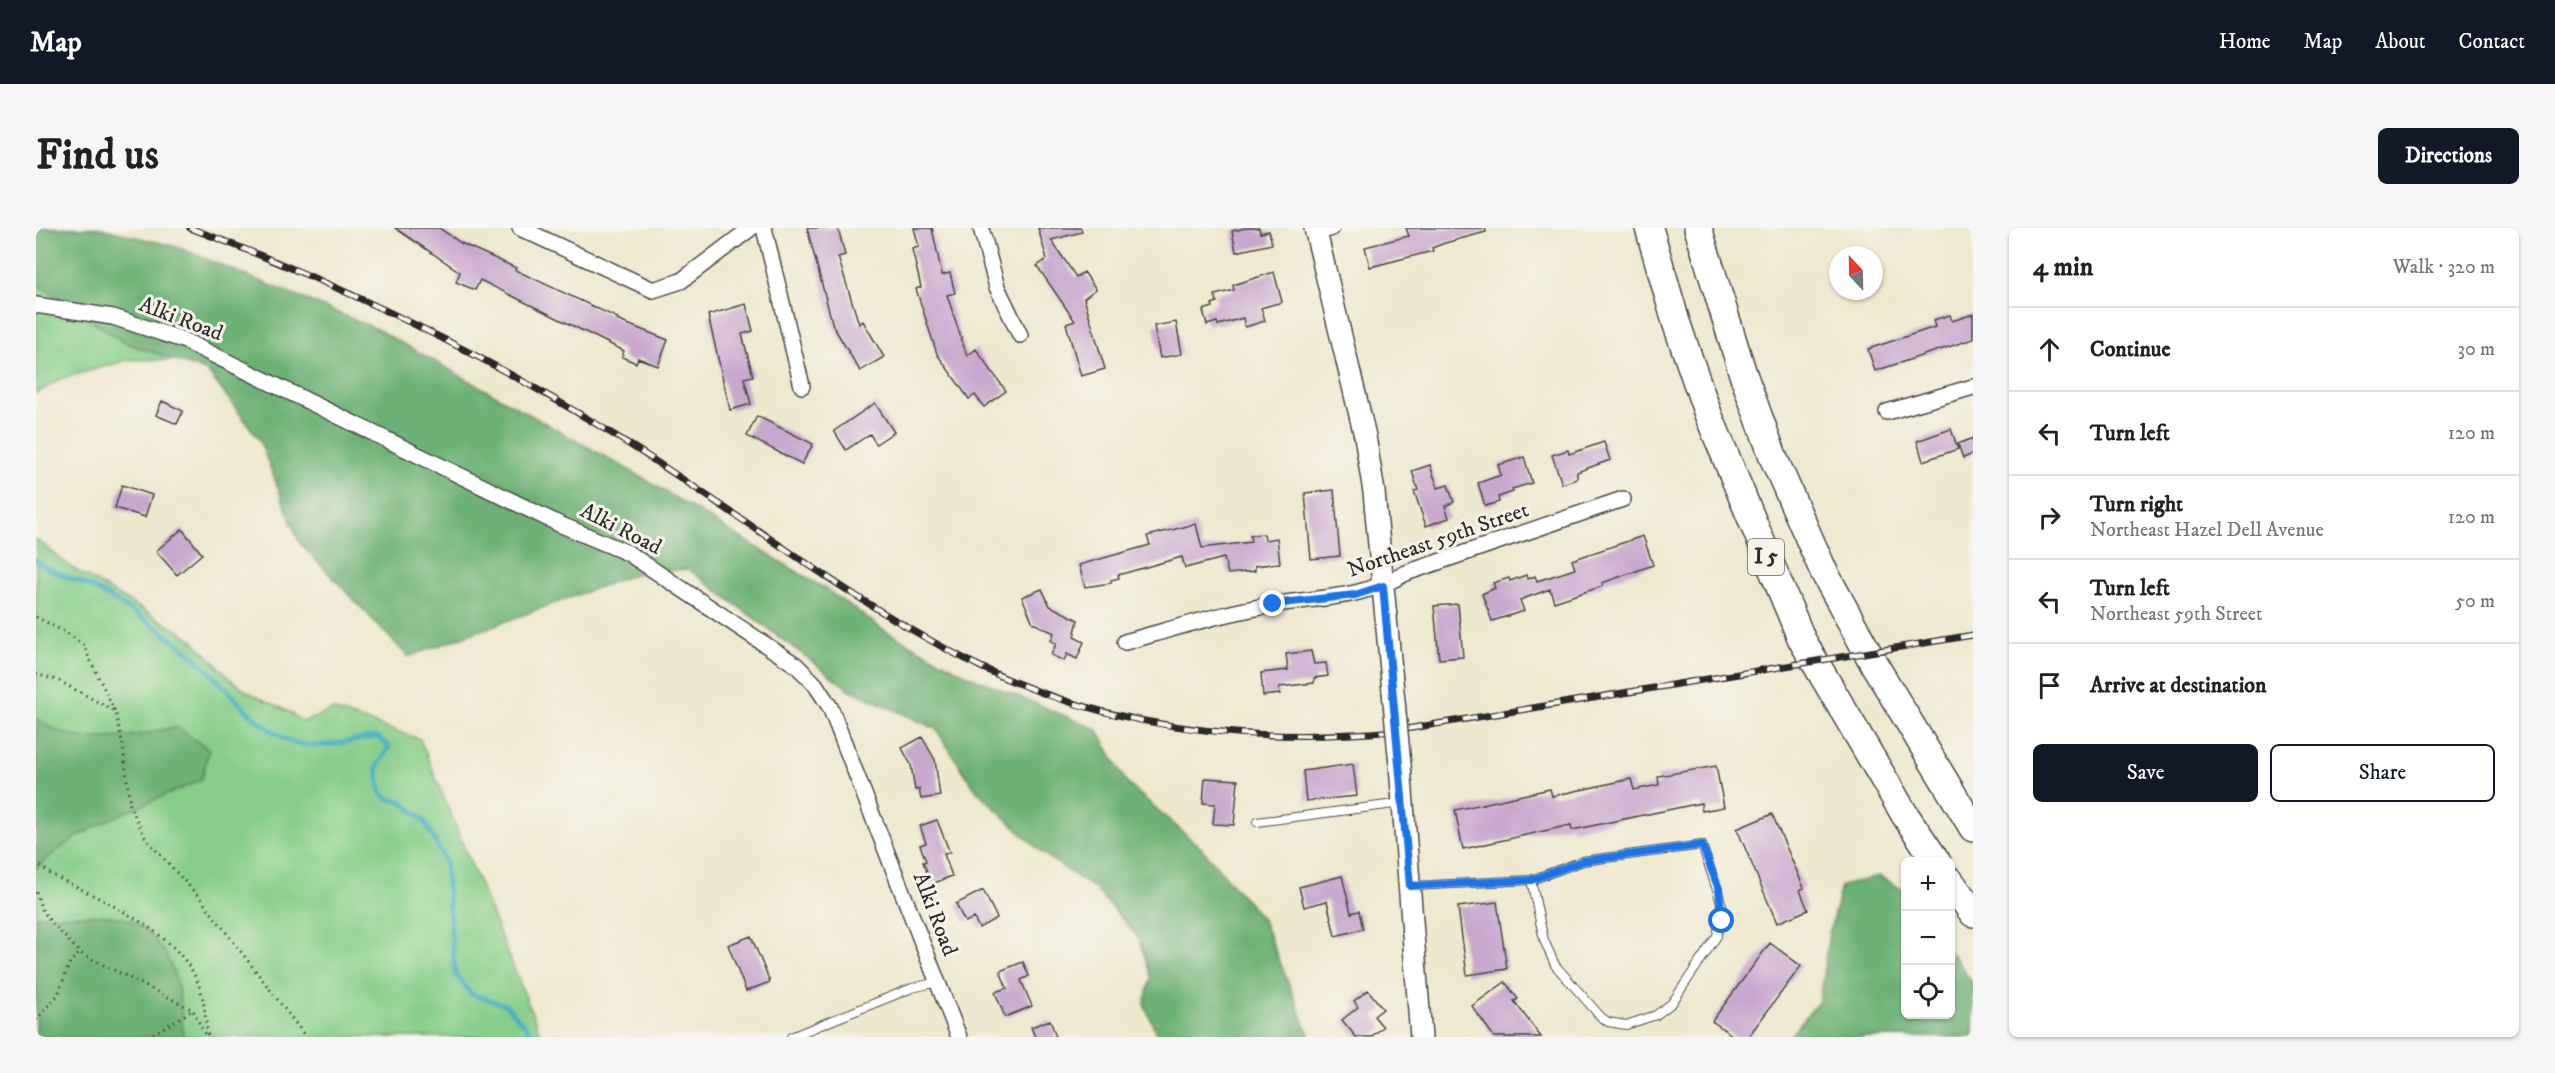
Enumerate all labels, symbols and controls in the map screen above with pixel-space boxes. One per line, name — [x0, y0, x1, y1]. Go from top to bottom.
text: Map — [30, 25, 82, 60]
text: Home — [2219, 29, 2271, 55]
text: Map — [2304, 29, 2342, 55]
text: About — [2375, 29, 2426, 55]
text: Contact — [2459, 29, 2525, 55]
button: Directions — [2378, 128, 2519, 184]
text: Find us — [36, 130, 159, 182]
north arrow — [1829, 246, 1883, 300]
text: 4 min — [2033, 251, 2093, 284]
text: Walk · 320 m — [2393, 255, 2495, 280]
street label: Alki Road — [135, 291, 227, 347]
icon: ahead — [2033, 333, 2066, 366]
text: Continue — [2090, 336, 2171, 363]
text: 30 m — [2457, 337, 2495, 362]
icon: left — [2033, 417, 2066, 450]
text: Turn left — [2090, 420, 2170, 447]
text: 120 m — [2448, 421, 2495, 446]
text: Turn right — [2090, 491, 2183, 518]
street label: Northeast 59th Street — [1344, 496, 1532, 584]
street label: Alki Road — [576, 497, 666, 561]
icon: right — [2033, 501, 2066, 534]
text: 120 m — [2448, 505, 2495, 530]
text: Northeast Hazel Dell Avenue — [2090, 518, 2324, 543]
road number: I 5 — [1748, 539, 1784, 575]
text: Turn left — [2090, 575, 2170, 602]
icon: left — [2033, 585, 2066, 618]
text: 50 m — [2455, 589, 2495, 614]
route end — [1259, 590, 1285, 616]
text: Northeast 59th Street — [2090, 602, 2263, 627]
icon: arrive — [2033, 669, 2066, 702]
text: Arrive at destination — [2090, 672, 2267, 699]
button: Save — [2033, 744, 2258, 802]
button: Share — [2270, 744, 2495, 802]
map controls — [1901, 857, 1955, 1019]
button: + — [1901, 857, 1955, 911]
street label: Alki Road — [907, 868, 963, 960]
route start — [1708, 907, 1734, 933]
button: − — [1901, 911, 1955, 965]
button: locate — [1901, 965, 1955, 1019]

